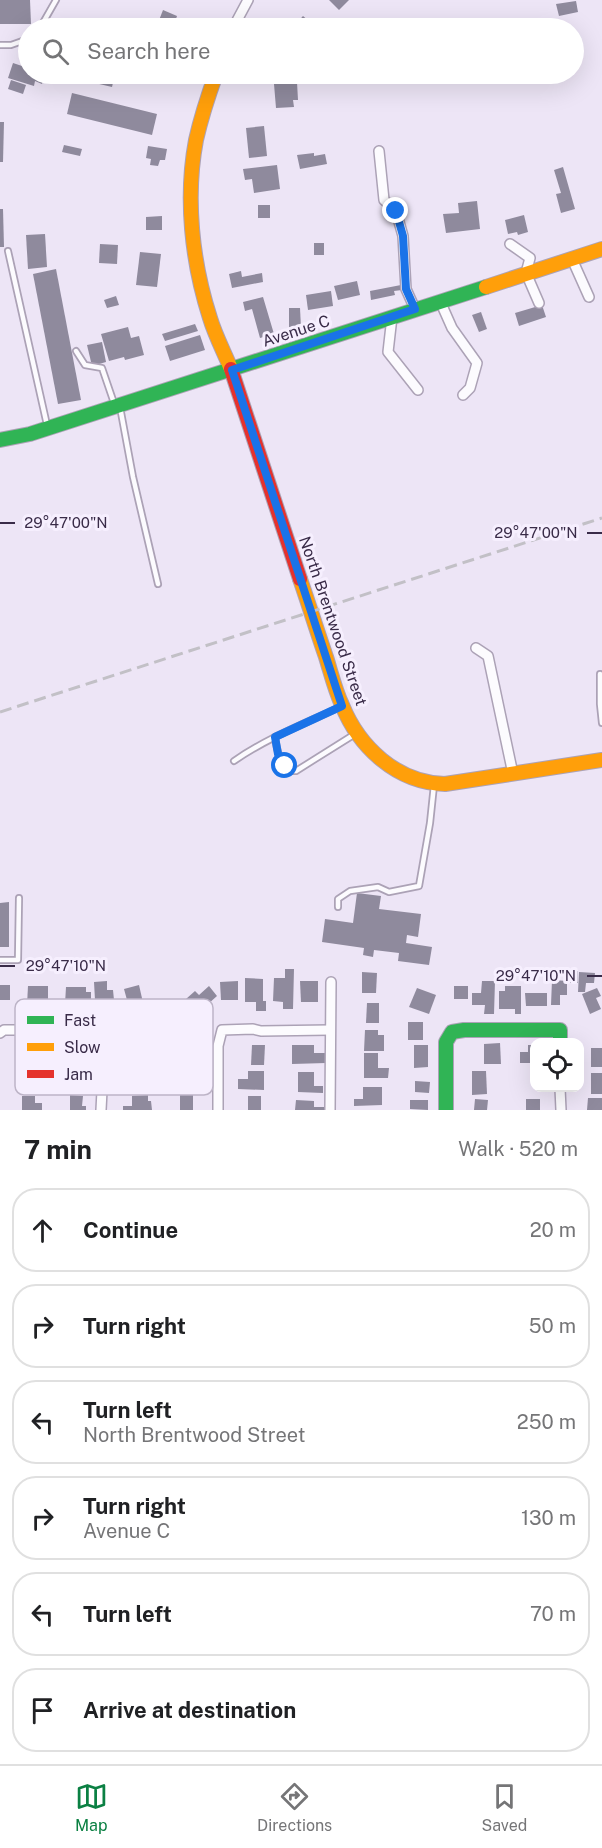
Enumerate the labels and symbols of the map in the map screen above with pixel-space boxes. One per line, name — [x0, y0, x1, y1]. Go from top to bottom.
route end — [382, 197, 408, 223]
street label: Avenue C — [260, 311, 332, 351]
text: 29°47'00"N — [24, 514, 108, 531]
text: 29°47'00"N — [494, 524, 578, 541]
street label: North Brentwood Street — [295, 534, 371, 708]
route start — [271, 752, 297, 778]
text: 29°47'10"N — [26, 957, 106, 974]
text: 29°47'10"N — [496, 967, 576, 984]
legend — [15, 999, 213, 1095]
text: Fast — [64, 1011, 96, 1030]
text: Slow — [64, 1038, 101, 1057]
text: Jam — [64, 1065, 93, 1084]

